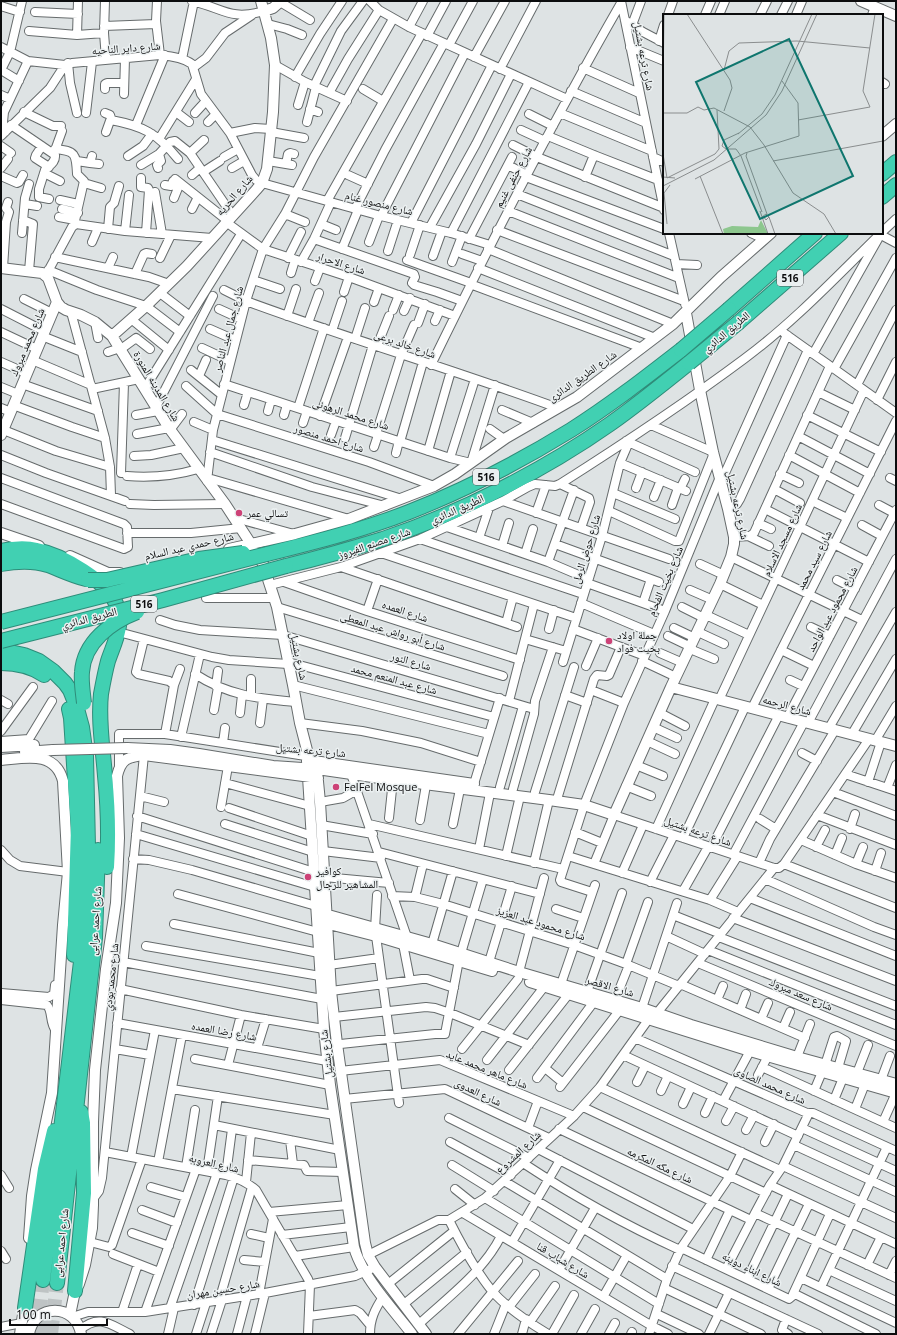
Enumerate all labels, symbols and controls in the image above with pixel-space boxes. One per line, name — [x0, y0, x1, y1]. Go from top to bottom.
inset map — [663, 14, 883, 234]
street label: شارع ترعه بشتيل — [630, 20, 659, 92]
street label: شارع داير الناحيه — [91, 38, 161, 57]
street label: شارع حنفى غنيم — [490, 144, 536, 210]
street label: شارع الحريه — [212, 171, 255, 218]
street label: شارع منصور غنام — [343, 187, 415, 218]
street label: شارع الاحرار — [314, 247, 367, 277]
road number: 516 — [777, 270, 803, 286]
street label: شارع جمال عبد الناصر — [209, 284, 246, 374]
street label: شارع محمد مبروك — [5, 305, 48, 378]
street label: الطريق الدائري — [699, 308, 754, 357]
street label: شارع خالد برعى — [372, 326, 438, 361]
street label: شارع الطريق الدائرى — [544, 346, 619, 405]
street label: شارع المدينه المنورة — [130, 348, 184, 424]
street label: شارع محمد الرهونى — [311, 394, 391, 433]
street label: شارع احمد منصور — [291, 420, 366, 455]
road number: 516 — [473, 469, 499, 485]
street label: شارع ترعه بشتيل — [724, 469, 753, 541]
street label: الطريق الدائري — [428, 490, 487, 529]
street label: شارع مسجد الاسلام — [758, 501, 805, 579]
place label: تسالي عمر — [246, 505, 289, 522]
marker: تسالي عمر — [234, 508, 244, 518]
street label: شارع حوض الرمل — [568, 512, 603, 585]
street label: شارع مصنع الفيروز — [335, 523, 412, 562]
street label: شارع سيد محمد — [792, 527, 835, 592]
street label: شارع حمدي عبد السلام — [143, 528, 235, 565]
street label: شارع بخيت الفحام — [643, 544, 686, 618]
street label: شارع محمود عبد الواحد — [803, 563, 860, 654]
road number: 516 — [131, 596, 157, 612]
street label: شارع العمده — [380, 596, 430, 625]
street label: الطريق الدائري — [59, 603, 119, 634]
street label: شارع أبو رواش عبد المعطى — [339, 607, 447, 654]
place label: جملة اولاد بخيت فواد — [617, 627, 660, 655]
street label: شارع بشتيل — [287, 631, 312, 681]
marker: جملة اولاد بخيت فواد — [604, 636, 614, 646]
street label: شارع النور — [388, 647, 433, 673]
street label: شارع عبد المنعم محمد — [349, 660, 439, 698]
street label: شارع الرحمه — [761, 691, 813, 718]
street label: شارع ترعه بشتيل — [275, 739, 347, 760]
place label: FelFel Mosque — [344, 779, 418, 794]
marker: FelFel Mosque — [331, 782, 341, 792]
street label: شارع ترعه بشتيل — [663, 812, 734, 849]
place label: كوافير المشاهير للرجال — [315, 863, 378, 891]
marker: كوافير المشاهير للرجال — [303, 872, 313, 882]
street label: شارع احمد عرابى — [85, 886, 104, 956]
street label: شارع محمود عبد العزيز — [494, 902, 587, 943]
street label: شارع محمد بودي — [99, 942, 123, 1012]
street label: شارع الاقصر — [583, 971, 636, 1000]
street label: شارع سعد مبروك — [767, 973, 835, 1014]
street label: شارع رضا العمده — [190, 1017, 258, 1044]
street label: شارع بشتيل — [315, 1029, 336, 1079]
street label: شارع ماهر محمد عايد — [444, 1045, 530, 1092]
street label: شارع محمد الصاوى — [732, 1062, 808, 1107]
street label: شارع العدوى — [452, 1074, 504, 1109]
street label: شارع المشروع — [492, 1127, 544, 1176]
street label: شارع مكه المكرمه — [625, 1143, 695, 1186]
street label: شارع العروبه — [188, 1149, 241, 1176]
street label: شارع احمد عرابى — [49, 1208, 72, 1278]
street label: شارع شباب قنا — [534, 1238, 592, 1281]
street label: شارع ابناء دوينه — [720, 1248, 785, 1289]
street label: شارع حسين مهران — [185, 1275, 261, 1302]
scale bar — [10, 1301, 107, 1327]
text: 100 m — [16, 1306, 51, 1323]

